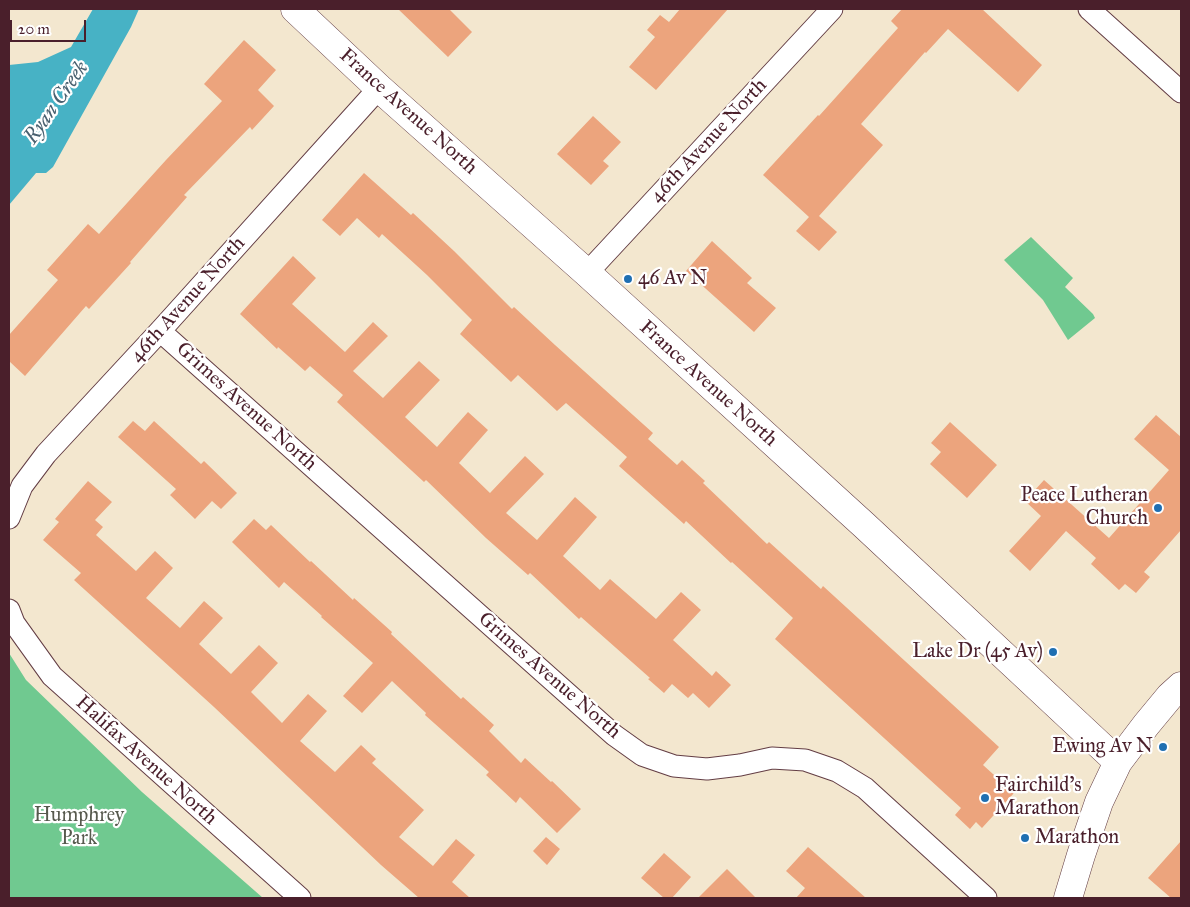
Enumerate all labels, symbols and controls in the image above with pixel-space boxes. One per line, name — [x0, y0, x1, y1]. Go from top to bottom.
scale bar — [12, 10, 89, 42]
text: 20 m — [18, 20, 50, 38]
street label: France Avenue North — [334, 44, 482, 180]
water label: Ryan Creek — [19, 57, 95, 149]
street label: 46th Avenue North — [645, 74, 773, 208]
street label: 46th Avenue North — [125, 232, 251, 368]
place label: 46 Av N — [638, 267, 707, 291]
marker: 46 Av N — [622, 273, 634, 285]
street label: France Avenue North — [634, 316, 782, 452]
street label: Grimes Avenue North — [171, 337, 321, 477]
place label: Peace Lutheran Church — [1021, 484, 1148, 531]
marker: Peace Lutheran Church — [1152, 502, 1164, 514]
street label: Grimes Avenue North — [473, 608, 625, 744]
place label: Lake Dr (45 Av) — [912, 640, 1043, 664]
marker: Lake Dr (45 Av) — [1047, 646, 1059, 658]
street label: Halifax Avenue North — [70, 691, 222, 831]
place label: Ewing Av N — [1052, 735, 1153, 759]
marker: Ewing Av N — [1157, 741, 1169, 753]
place label: Fairchild's Marathon — [995, 774, 1082, 821]
marker: Fairchild's Marathon — [979, 792, 991, 804]
park label: Humphrey Park — [34, 804, 124, 851]
place label: Marathon — [1035, 826, 1119, 850]
marker: Marathon — [1019, 832, 1031, 844]

